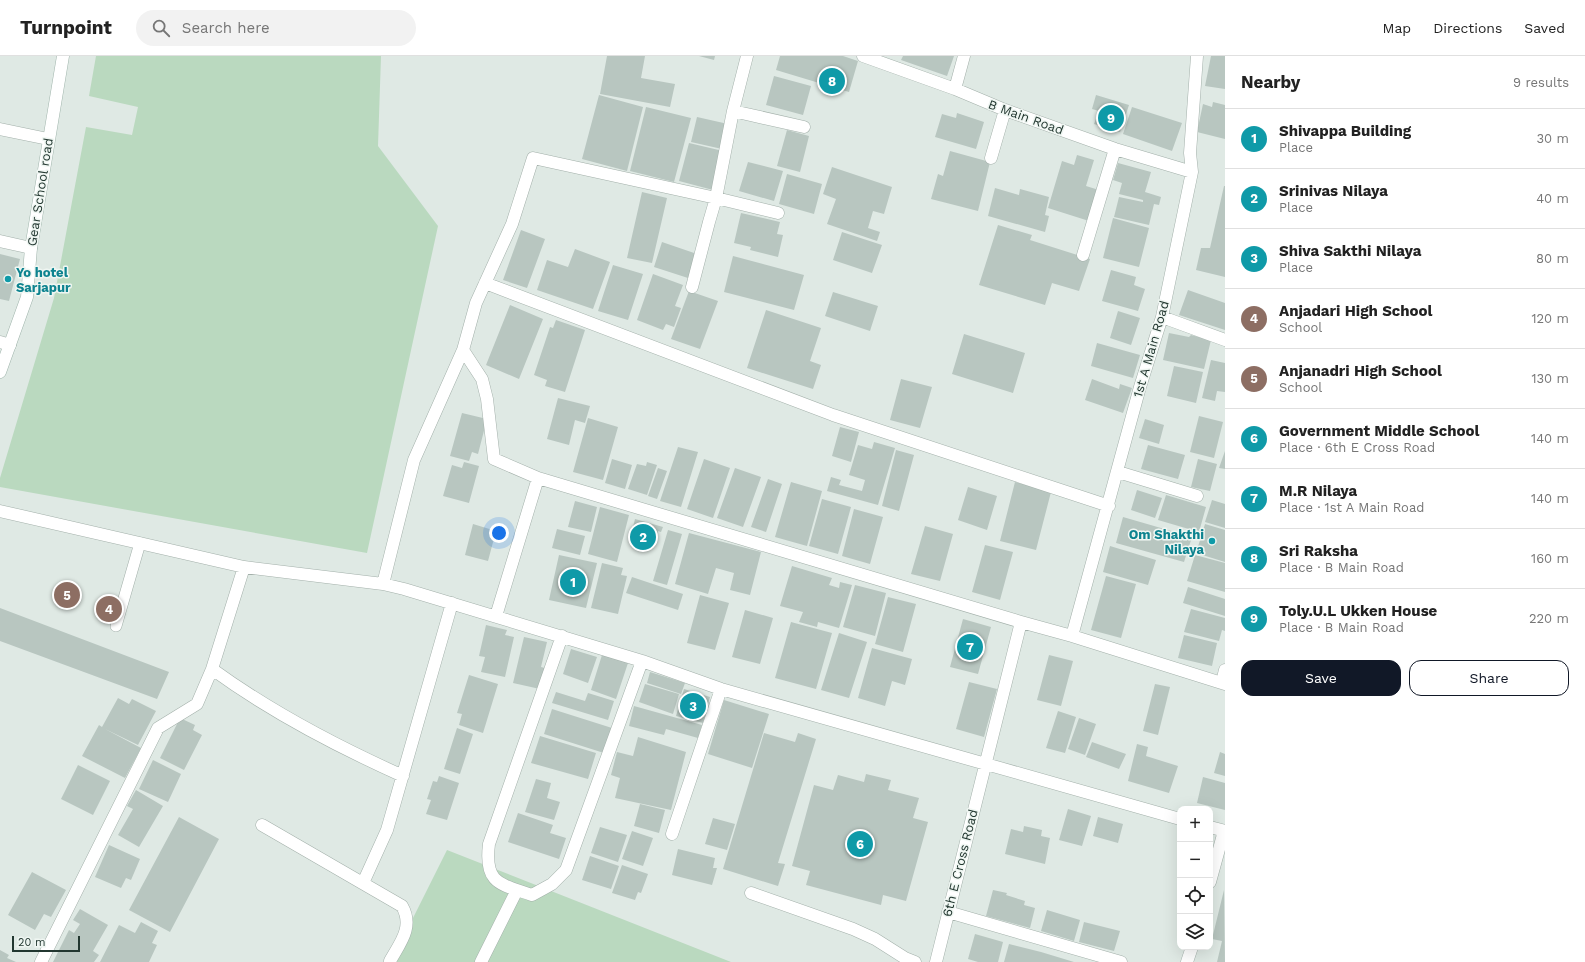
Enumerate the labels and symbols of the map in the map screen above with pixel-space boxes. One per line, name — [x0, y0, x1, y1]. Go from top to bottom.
pin: 8 — [819, 66, 845, 96]
street label: B Main Road — [986, 96, 1066, 138]
pin: 9 — [1098, 103, 1124, 133]
street label: Gear School road — [24, 137, 56, 247]
place label: Yo hotel Sarjapur — [16, 265, 71, 295]
marker: Yo hotel Sarjapur — [3, 274, 13, 284]
street label: 1st A Main Road — [1130, 299, 1172, 399]
pin: 2 — [630, 522, 656, 552]
your location — [489, 523, 509, 543]
place label: Om Shakthi Nilaya — [1129, 527, 1204, 557]
marker: Om Shakthi Nilaya — [1207, 536, 1217, 546]
pin: 1 — [560, 567, 586, 597]
pin: 5 — [54, 580, 80, 610]
pin: 4 — [96, 594, 122, 624]
pin: 7 — [957, 632, 983, 662]
pin: 3 — [680, 691, 706, 721]
street label: 6th E Cross Road — [939, 808, 981, 918]
pin: 6 — [847, 829, 873, 859]
scale bar — [12, 934, 80, 953]

